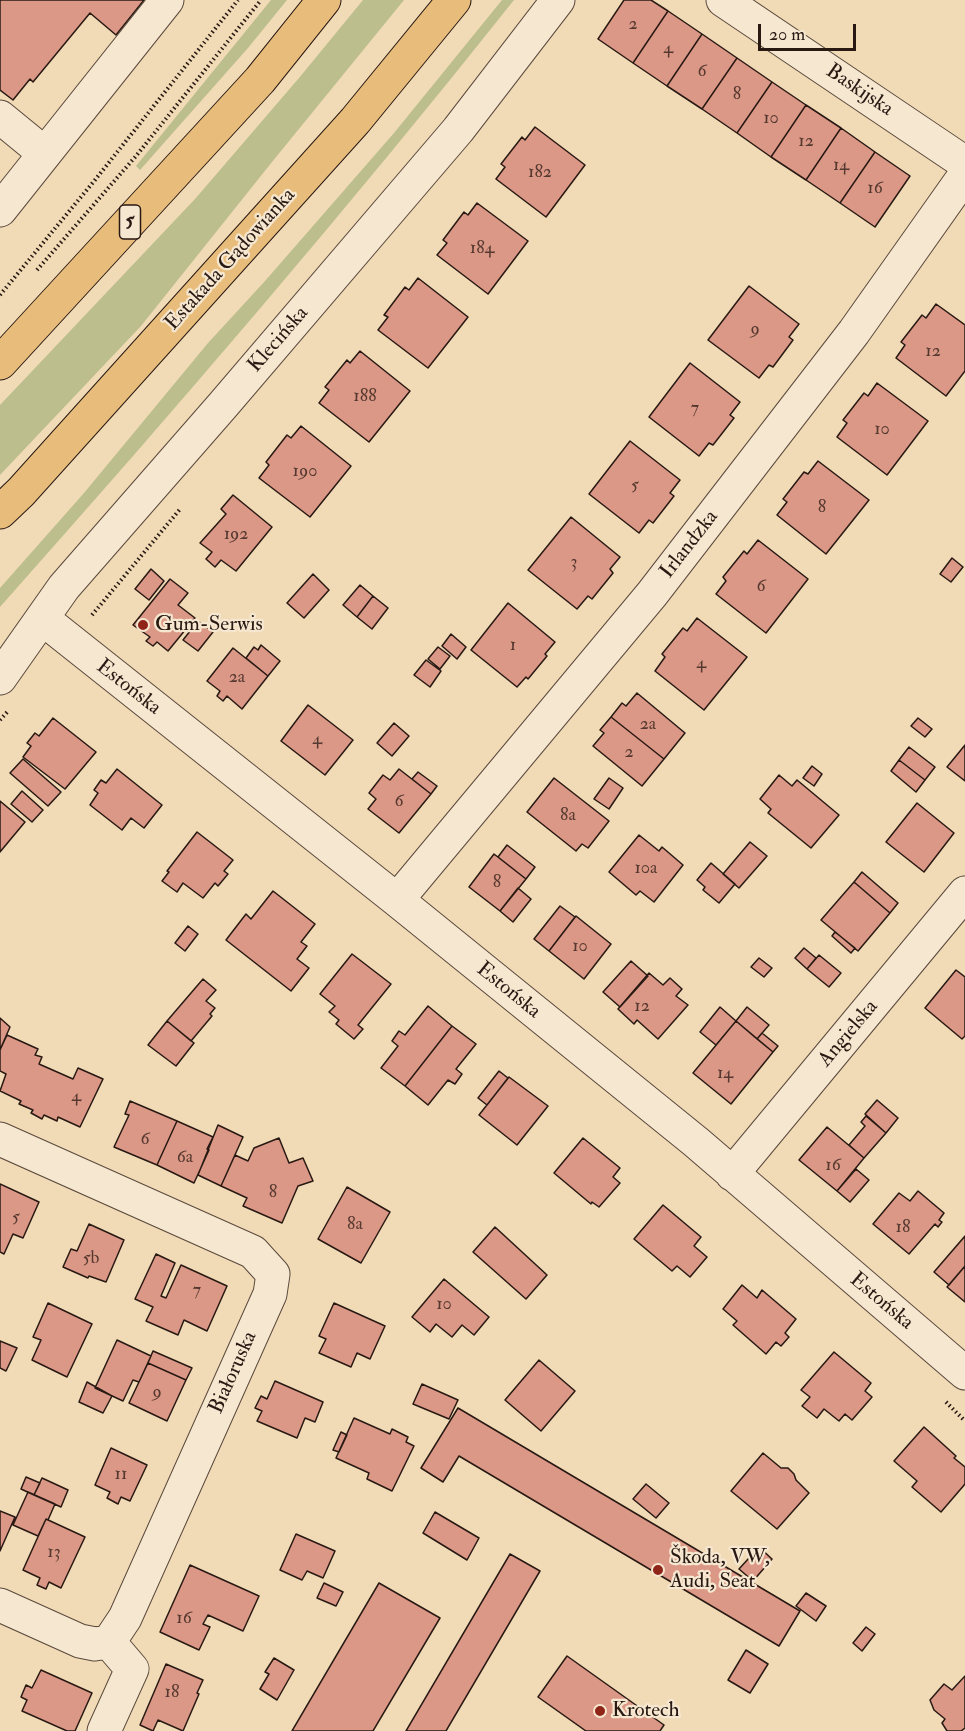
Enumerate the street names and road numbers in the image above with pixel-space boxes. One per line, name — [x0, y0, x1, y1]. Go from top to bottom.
street label: Baskijska — [821, 59, 897, 123]
street label: Estakada Gądowianka — [160, 184, 302, 336]
road number: 5 — [120, 205, 140, 239]
street label: Klecińska — [243, 302, 315, 378]
street label: Irlandzka — [655, 506, 725, 584]
street label: Estońska — [90, 655, 166, 721]
street label: Estońska — [471, 957, 545, 1025]
street label: Angielska — [814, 995, 884, 1073]
street label: Estońska — [844, 1268, 918, 1336]
street label: Białoruska — [205, 1328, 263, 1418]

